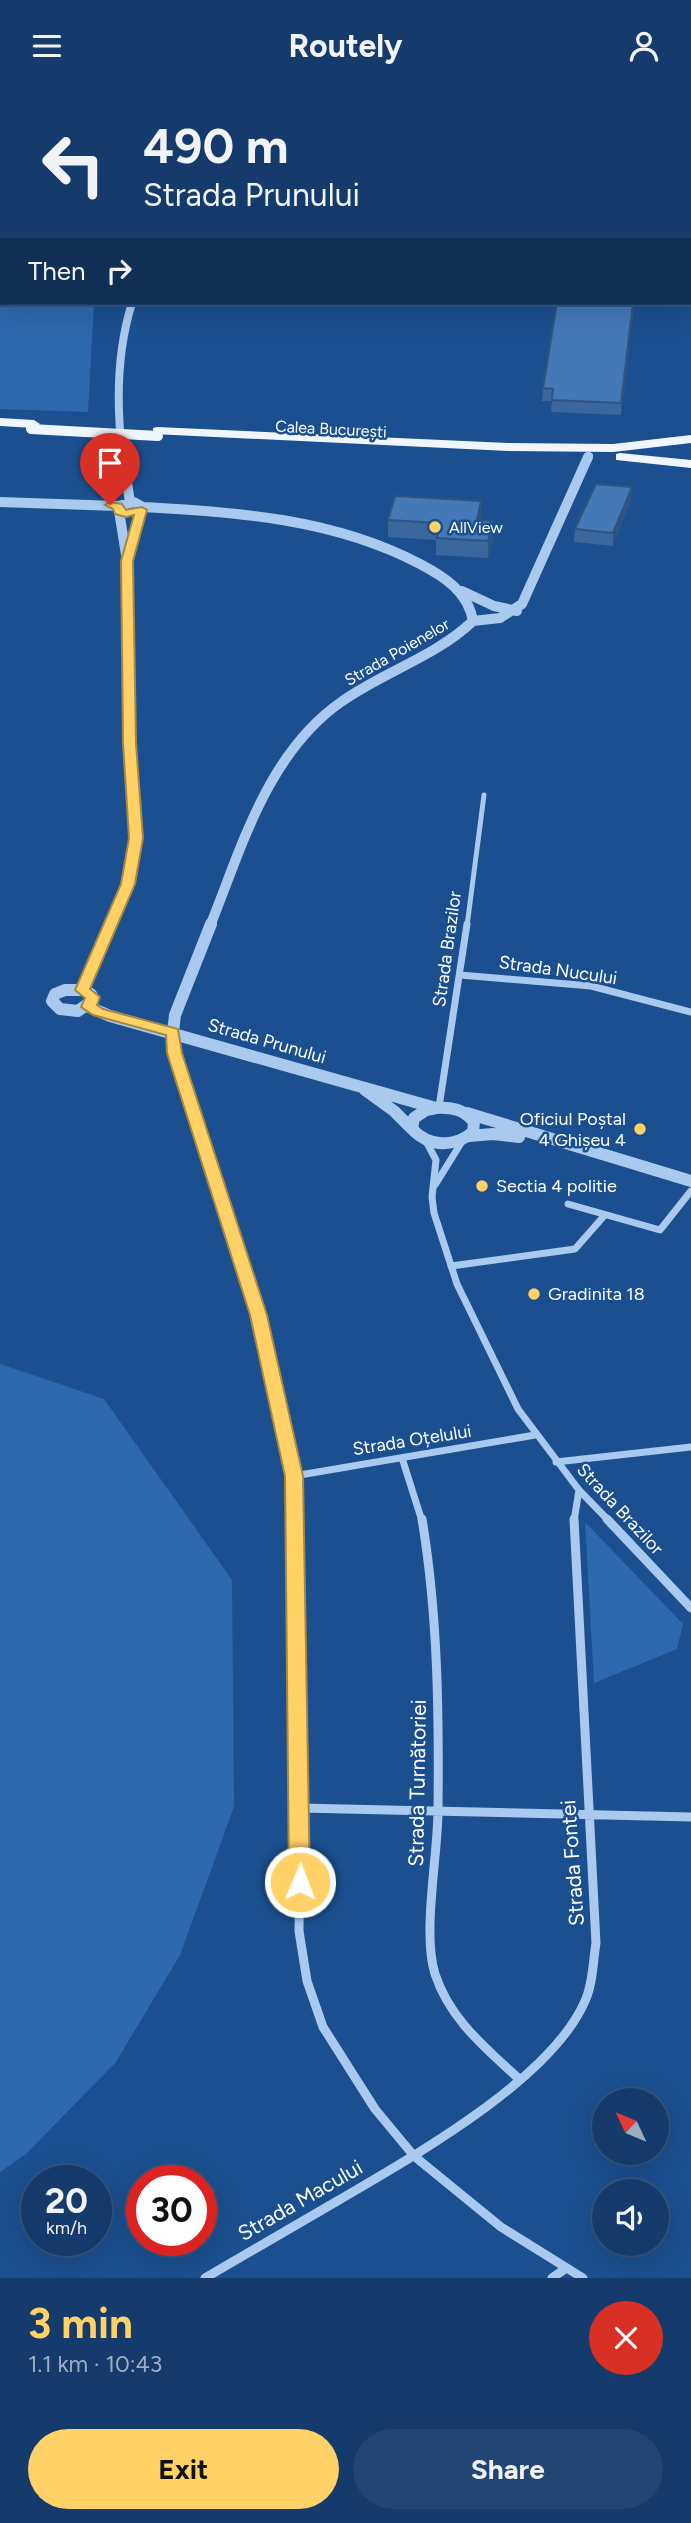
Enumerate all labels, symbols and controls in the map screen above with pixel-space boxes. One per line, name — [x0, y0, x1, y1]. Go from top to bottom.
icon: menu — [28, 27, 66, 65]
text: Routely — [288, 27, 403, 65]
icon: person — [625, 27, 663, 65]
text: 490 m — [143, 116, 289, 175]
icon: left — [28, 119, 119, 210]
text: Strada Prunului — [143, 176, 360, 214]
icon: right — [100, 252, 138, 290]
text: Then — [28, 255, 86, 287]
street label: Calea București — [275, 417, 387, 441]
pin — [80, 433, 140, 505]
icon: arrive — [91, 444, 129, 482]
place label: AllView — [449, 518, 503, 537]
marker: AllView — [427, 519, 443, 535]
street label: Strada Poienelor — [341, 614, 453, 690]
street label: Strada Brazilor — [428, 890, 466, 1008]
street label: Strada Nucului — [497, 951, 619, 989]
street label: Strada Prunului — [205, 1014, 329, 1068]
place label: Oficiul Poștal 4 Ghișeu 4 — [520, 1108, 626, 1151]
marker: Oficiul Poștal 4 Ghișeu 4 — [632, 1121, 648, 1137]
place label: Sectia 4 politie — [496, 1175, 617, 1197]
marker: Sectia 4 politie — [474, 1178, 490, 1194]
place label: Gradinita 18 — [548, 1283, 645, 1305]
marker: Gradinita 18 — [526, 1286, 542, 1302]
street label: Strada Oțelului — [351, 1420, 473, 1460]
street label: Strada Brazilor — [572, 1459, 668, 1559]
street label: Strada Turnătoriei — [403, 1699, 431, 1867]
street label: Strada Fontei — [555, 1799, 589, 1927]
position arrow — [263, 1845, 337, 1919]
north arrow — [592, 2088, 668, 2165]
map controls — [592, 2088, 669, 2256]
street label: Strada Macului — [233, 2154, 367, 2246]
speed limit sign: 30 — [126, 2165, 217, 2256]
button: sound — [592, 2179, 669, 2256]
text: 20 — [45, 2180, 88, 2222]
text: km/h — [46, 2217, 87, 2239]
text: 3 min — [28, 2298, 133, 2349]
button: close — [589, 2301, 663, 2375]
text: 1.1 km · 10:43 — [28, 2350, 162, 2378]
button: Exit — [28, 2429, 339, 2509]
button: Share — [353, 2429, 663, 2509]

